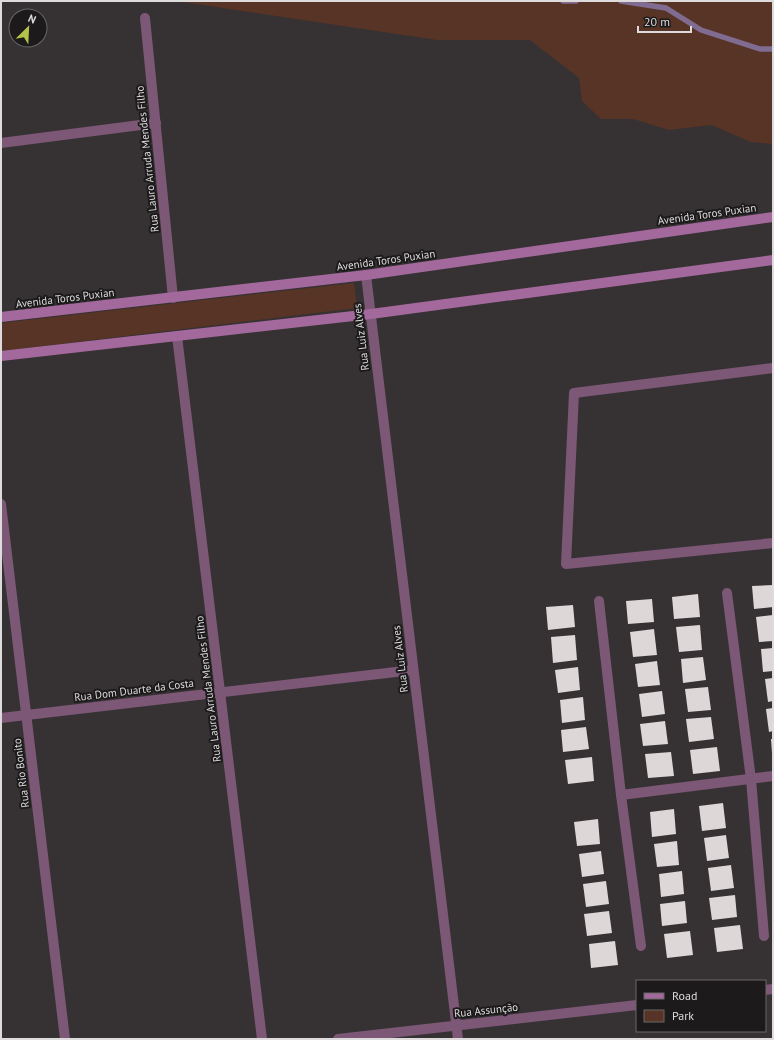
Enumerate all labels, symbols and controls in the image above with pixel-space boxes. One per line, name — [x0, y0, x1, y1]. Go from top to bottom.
north arrow — [8, 8, 48, 48]
scale bar — [638, 8, 691, 34]
text: N — [26, 11, 38, 27]
text: 20 m — [644, 14, 670, 29]
street label: Rua Lauro Arruda Mendes Filho — [132, 85, 162, 233]
street label: Avenida Toros Puxian — [657, 200, 757, 228]
street label: Avenida Toros Puxian — [336, 246, 436, 274]
street label: Avenida Toros Puxian — [15, 285, 115, 311]
street label: Rua Luiz Alves — [350, 302, 372, 371]
street label: Rua Lauro Arruda Mendes Filho — [192, 615, 224, 763]
street label: Rua Luiz Alves — [389, 624, 411, 693]
street label: Rua Dom Duarte da Costa — [73, 676, 195, 704]
street label: Rua Rio Bonito — [10, 737, 32, 809]
legend — [636, 980, 766, 1032]
text: Road — [672, 988, 697, 1003]
street label: Rua Assunção — [453, 1000, 519, 1020]
text: Park — [672, 1008, 694, 1023]

